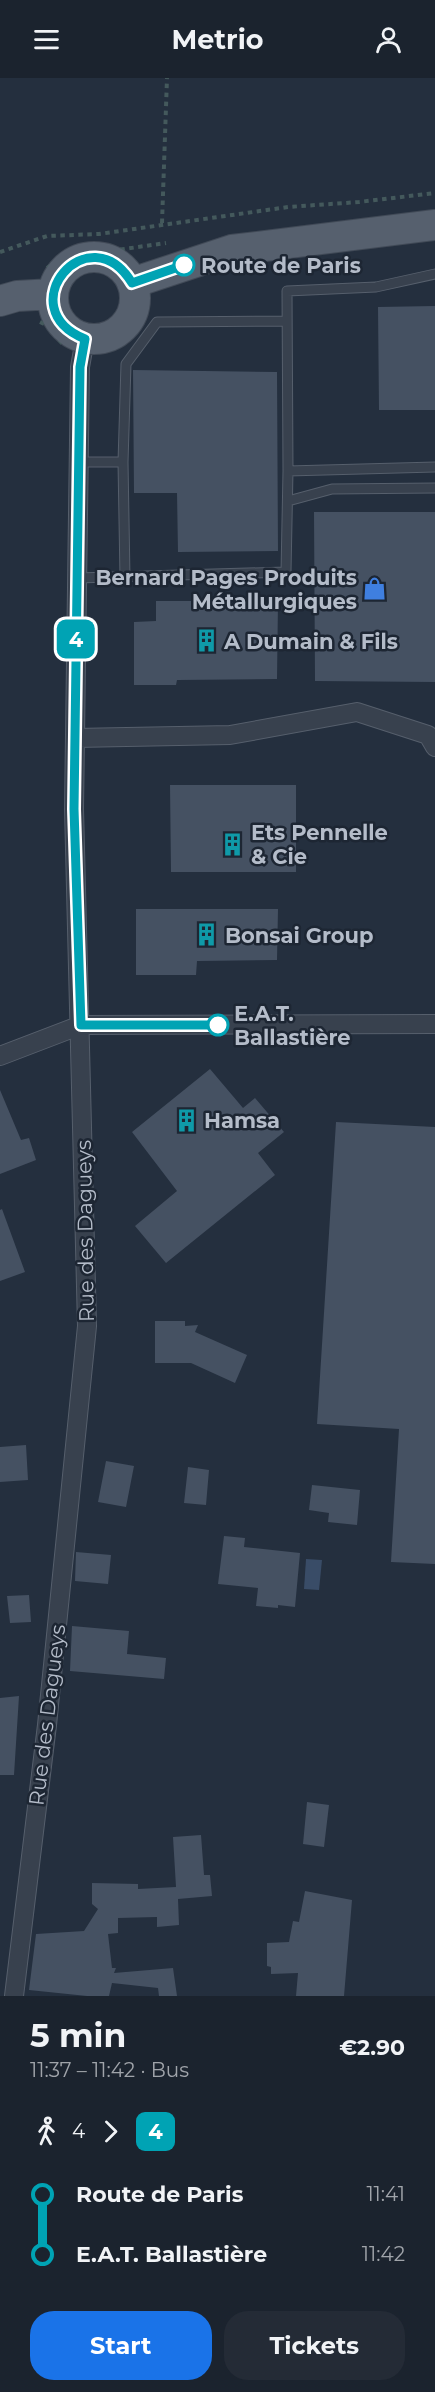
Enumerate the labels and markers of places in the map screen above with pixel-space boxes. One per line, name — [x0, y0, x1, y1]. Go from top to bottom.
place label: Route de Paris — [201, 253, 361, 278]
marker: Route de Paris — [173, 254, 195, 276]
place label: Bernard Pages Produits Métallurgiques — [95, 565, 357, 614]
shop icon: Bernard Pages Produits Métallurgiques — [362, 576, 388, 602]
building icon: A Dumain & Fils — [193, 628, 219, 654]
place label: A Dumain & Fils — [223, 629, 398, 654]
place label: Ets Pennelle & Cie — [251, 820, 388, 869]
building icon: Ets Pennelle & Cie — [220, 831, 246, 857]
building icon: Bonsai Group — [194, 922, 220, 948]
place label: Bonsai Group — [225, 923, 373, 948]
place label: E.A.T. Ballastière — [234, 1001, 351, 1050]
marker: E.A.T. Ballastière — [207, 1014, 229, 1036]
building icon: Hamsa — [173, 1107, 199, 1133]
place label: Hamsa — [204, 1108, 280, 1133]

